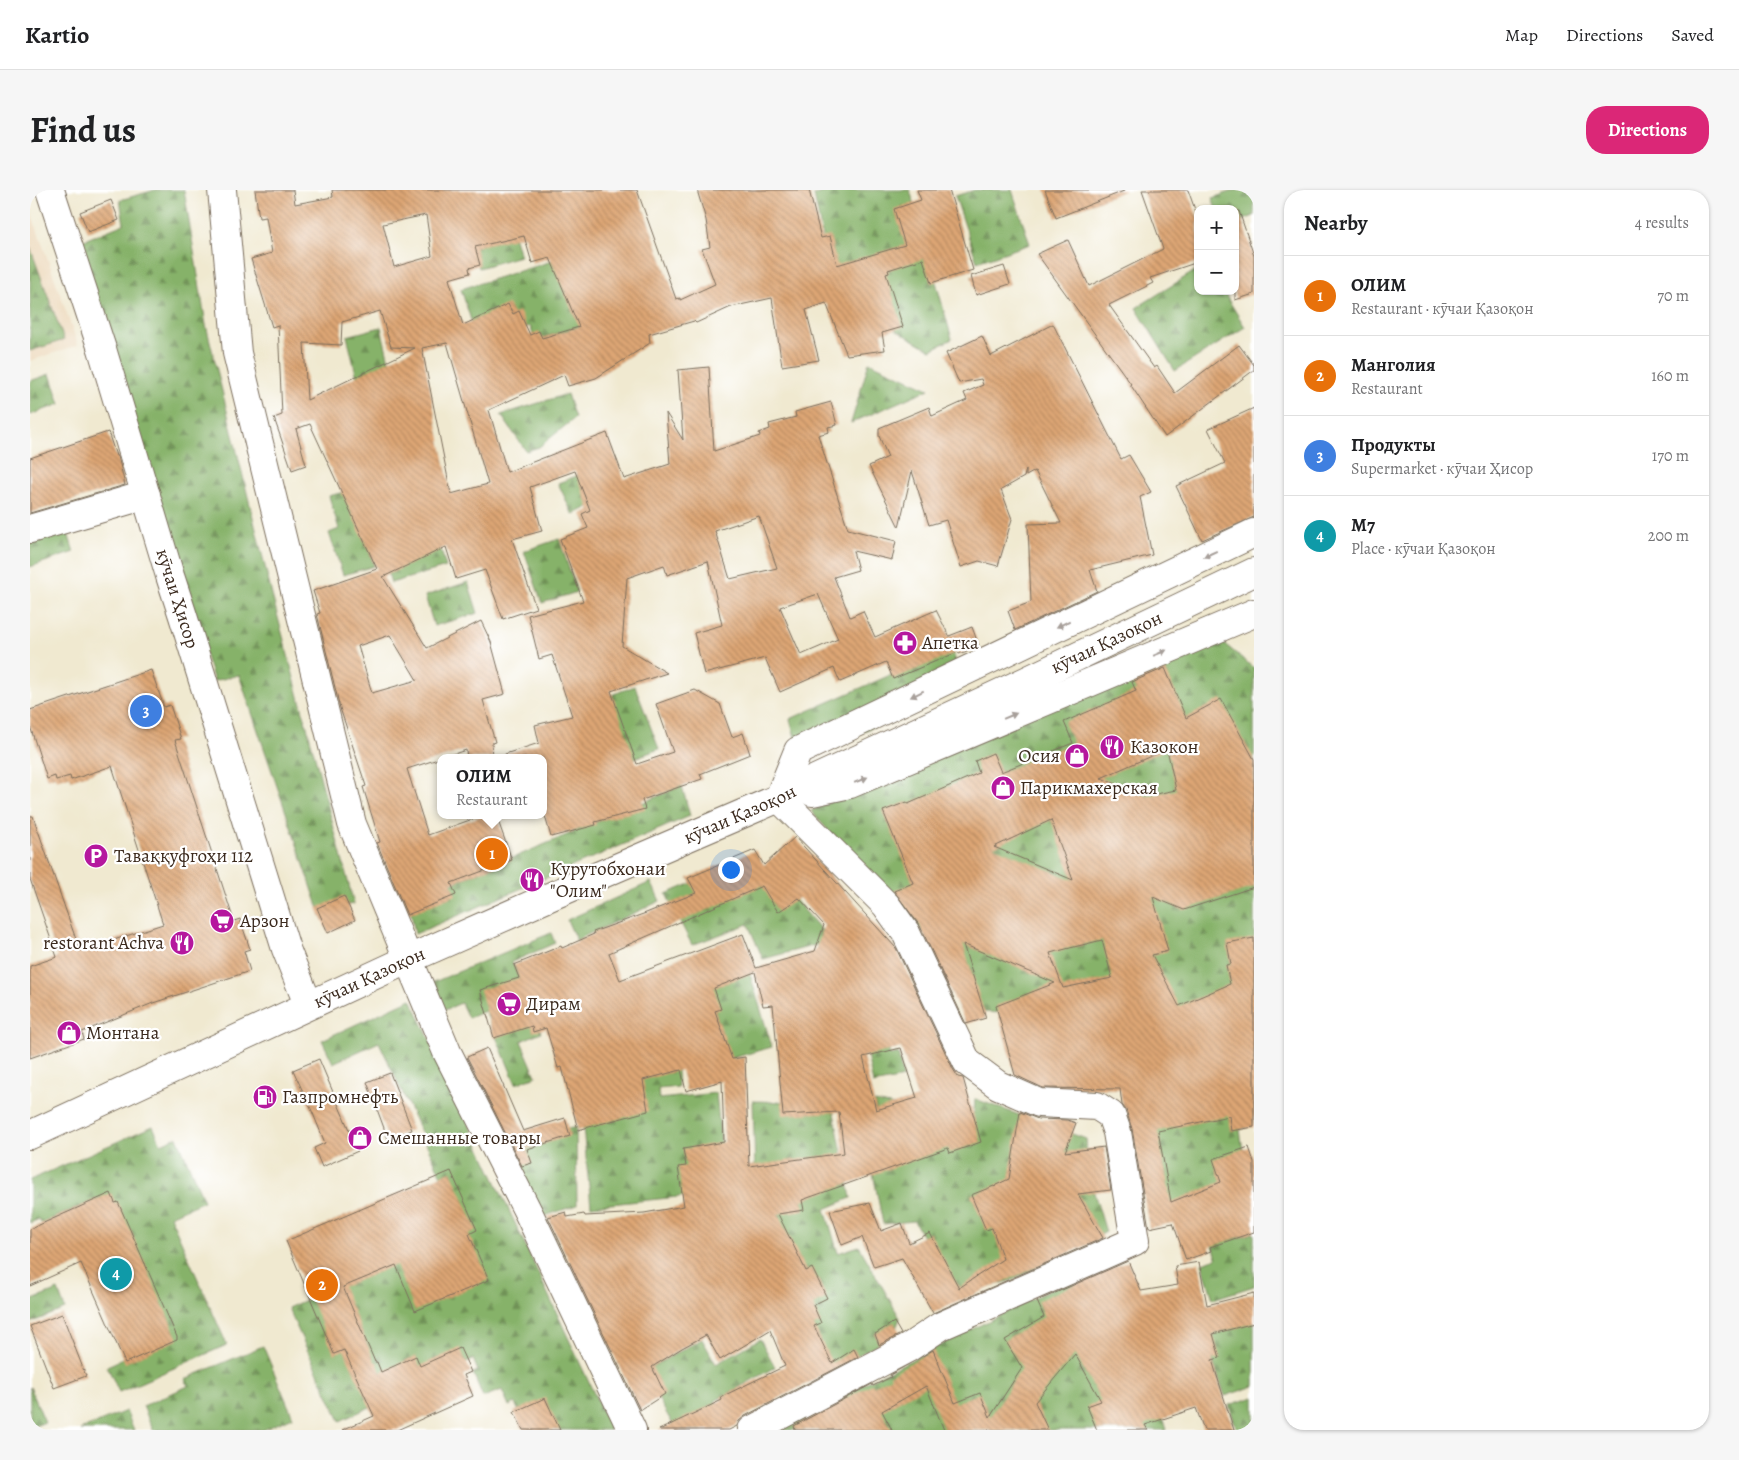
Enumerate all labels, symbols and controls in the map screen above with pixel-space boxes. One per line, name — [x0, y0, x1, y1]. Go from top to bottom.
text: Kartio — [25, 19, 89, 51]
text: Map — [1505, 23, 1538, 47]
text: Directions — [1566, 23, 1643, 47]
text: Saved — [1671, 23, 1714, 47]
text: Find us — [30, 106, 136, 154]
button: Directions — [1586, 106, 1709, 154]
map controls — [1194, 205, 1239, 295]
button: + — [1194, 205, 1239, 250]
text: Nearby — [1304, 209, 1367, 237]
text: 4 results — [1635, 212, 1689, 234]
button: − — [1194, 250, 1239, 295]
text: ОЛИМ — [1351, 272, 1406, 298]
text: 1 — [1317, 285, 1323, 307]
text: 70 m — [1657, 285, 1689, 307]
text: Restaurant · кӯчаи Қазоқон — [1351, 298, 1533, 320]
text: Манголия — [1351, 352, 1436, 378]
text: 2 — [1316, 365, 1324, 387]
text: 160 m — [1651, 365, 1689, 387]
text: Restaurant — [1351, 378, 1423, 400]
text: Продукты — [1351, 432, 1436, 458]
text: 3 — [1317, 445, 1323, 467]
text: 170 m — [1652, 445, 1689, 467]
text: Supermarket · кӯчаи Ҳисор — [1351, 458, 1533, 480]
text: М7 — [1351, 512, 1375, 538]
text: 4 — [1316, 525, 1324, 547]
text: 200 m — [1648, 525, 1689, 547]
text: Place · кӯчаи Қазоқон — [1351, 538, 1496, 560]
street label: кӯчаи Ҳисор — [150, 546, 205, 652]
one-way arrow — [1203, 550, 1217, 558]
street label: кӯчаи Қазоқон — [1047, 605, 1166, 680]
one-way arrow — [1056, 620, 1070, 628]
pharmacy icon: Апетка — [892, 630, 918, 656]
place label: Апетка — [921, 630, 979, 656]
one-way arrow — [1153, 648, 1167, 656]
one-way arrow — [910, 690, 924, 698]
pin: 3 — [130, 692, 162, 730]
one-way arrow — [1003, 712, 1017, 720]
restaurant icon: Казокон — [1099, 734, 1125, 760]
place label: Казокон — [1130, 734, 1199, 760]
place label: Осия — [1018, 743, 1060, 769]
shop icon: Осия — [1064, 743, 1090, 769]
popup — [437, 754, 547, 819]
text: ОЛИМ — [456, 763, 511, 789]
one-way arrow — [853, 775, 868, 783]
shop icon: Парикмахерская — [990, 775, 1016, 801]
place label: Парикмахерская — [1020, 775, 1158, 801]
street label: кӯчаи Қазоқон — [680, 778, 801, 850]
text: Restaurant — [456, 789, 528, 811]
pin: 1 — [476, 835, 508, 873]
parking icon: Таваққуфгоҳи 112 — [83, 843, 109, 869]
place label: Таваққуфгоҳи 112 — [114, 843, 253, 869]
place label: Курутобхонаи "Олим" — [550, 856, 666, 904]
your location — [718, 857, 744, 883]
restaurant icon: Курутобхонаи "Олим" — [519, 867, 545, 893]
supermarket icon: Арзон — [209, 908, 235, 934]
place label: Арзон — [239, 908, 290, 934]
place label: restorant Achva — [43, 930, 164, 956]
restaurant icon: restorant Achva — [169, 930, 195, 956]
street label: кӯчаи Қазоқон — [309, 941, 429, 1015]
supermarket icon: Дирам — [496, 991, 522, 1017]
place label: Дирам — [526, 991, 581, 1017]
shop icon: Монтана — [56, 1020, 82, 1046]
place label: Монтана — [86, 1020, 160, 1046]
fuel station icon: Газпромнефть — [252, 1084, 278, 1110]
place label: Газпромнефть — [282, 1084, 398, 1110]
shop icon: Смешанные товары — [347, 1125, 373, 1151]
place label: Смешанные товары — [378, 1125, 541, 1151]
pin: 4 — [100, 1255, 132, 1293]
pin: 2 — [306, 1266, 338, 1304]

